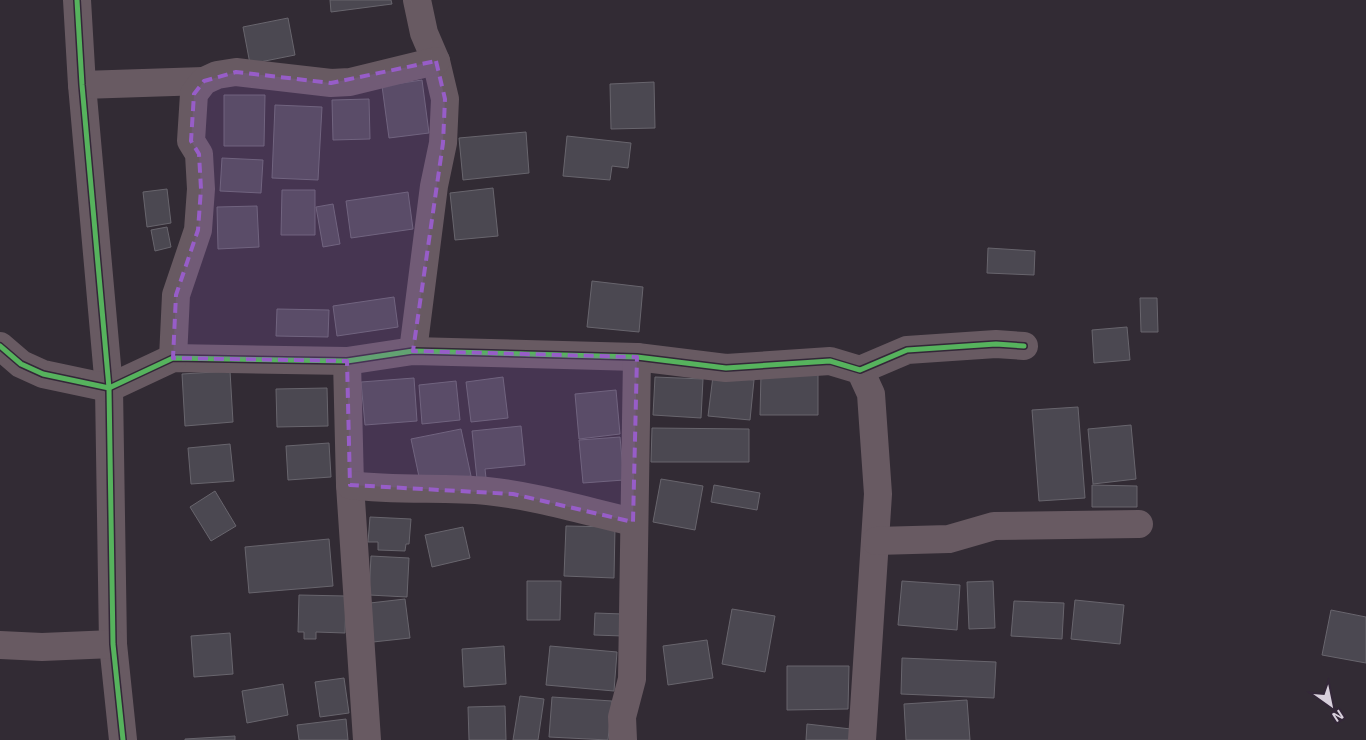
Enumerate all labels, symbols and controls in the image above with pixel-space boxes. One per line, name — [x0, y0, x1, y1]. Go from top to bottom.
north arrow — [1306, 680, 1356, 730]
text: N — [1329, 706, 1347, 726]

